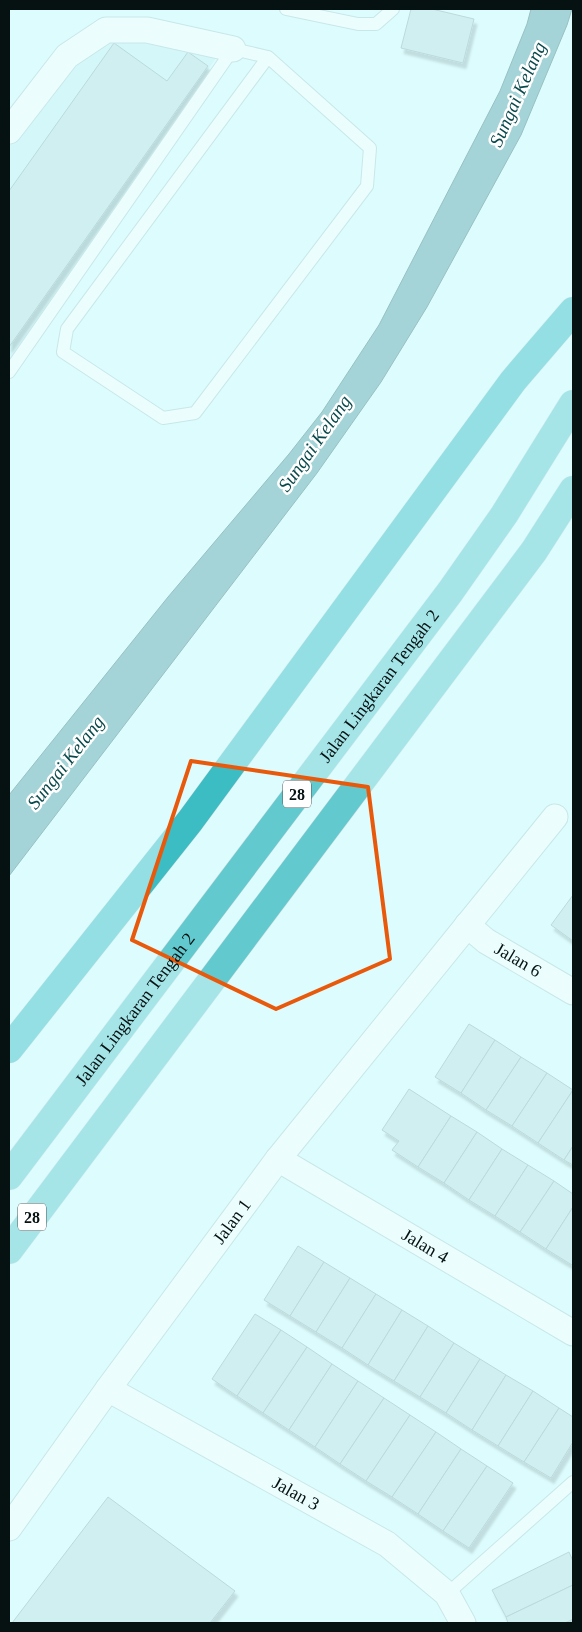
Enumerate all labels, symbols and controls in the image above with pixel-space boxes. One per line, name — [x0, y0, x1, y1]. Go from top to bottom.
water label: Sungai Kelang — [485, 39, 550, 150]
water label: Sungai Kelang — [274, 391, 355, 495]
street label: Jalan Lingkaran Tengah 2 — [315, 606, 443, 766]
water label: Sungai Kelang — [23, 712, 108, 813]
road number: 28 — [283, 781, 311, 808]
street label: Jalan Lingkaran Tengah 2 — [71, 929, 199, 1089]
street label: Jalan 6 — [491, 938, 545, 981]
street label: Jalan 1 — [209, 1195, 255, 1248]
road number: 28 — [18, 1204, 46, 1230]
street label: Jalan 4 — [398, 1224, 452, 1267]
street label: Jalan 3 — [269, 1472, 323, 1514]

